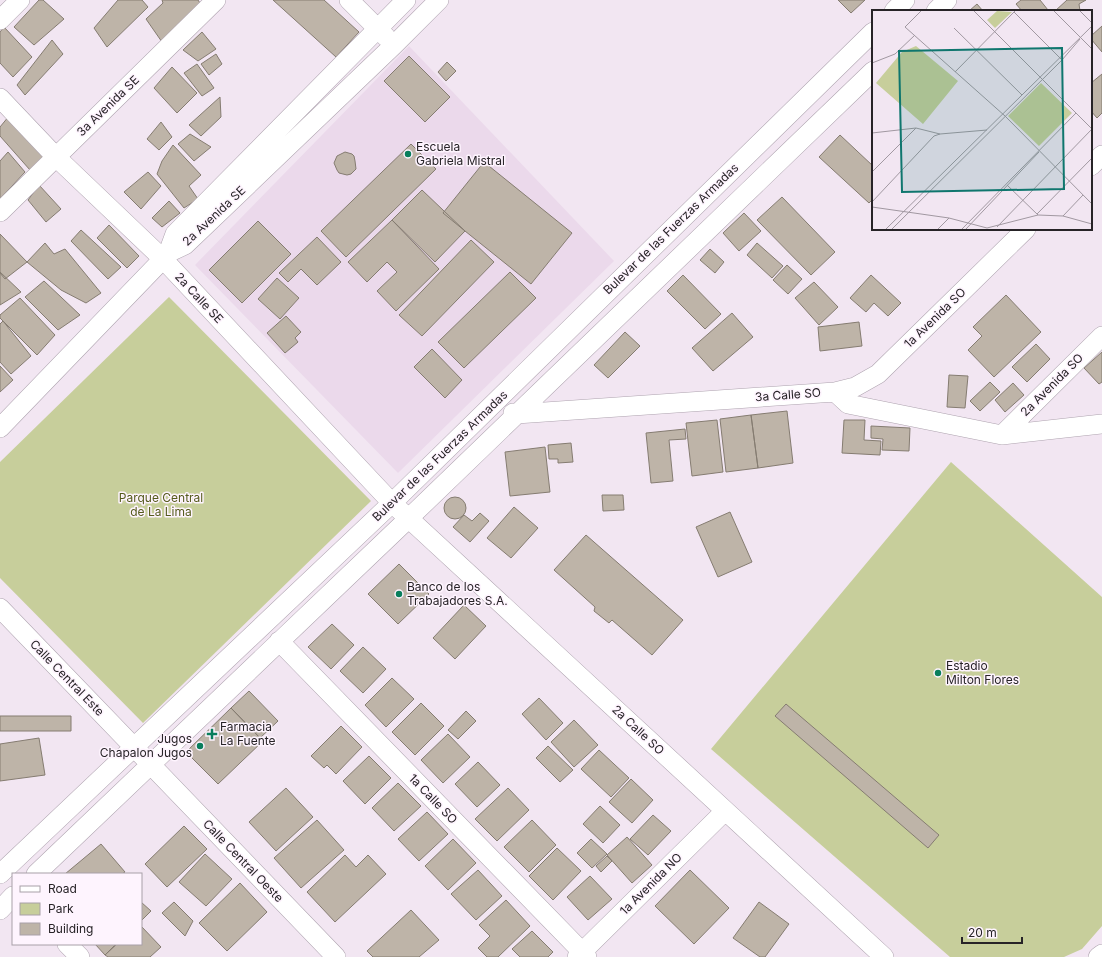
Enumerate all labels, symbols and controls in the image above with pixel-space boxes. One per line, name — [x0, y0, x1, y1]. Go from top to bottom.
inset map — [872, 10, 1092, 230]
street label: 3a Avenida SE — [73, 72, 142, 139]
place label: Escuela Gabriela Mistral — [416, 139, 505, 168]
marker: Escuela Gabriela Mistral — [403, 149, 413, 159]
street label: Bulevar de las Fuerzas Armadas — [600, 160, 741, 297]
street label: 2a Avenida SE — [179, 183, 248, 249]
street label: 2a Calle SE — [172, 269, 227, 326]
street label: 1a Avenida SO — [901, 284, 969, 351]
street label: 2a Avenida SO — [1017, 350, 1086, 419]
street label: 3a Calle SO — [754, 385, 821, 404]
street label: Bulevar de las Fuerzas Armadas — [369, 387, 510, 524]
park label: Parque Central de La Lima — [119, 490, 203, 519]
place label: Banco de los Trabajadores S.A. — [407, 579, 508, 608]
marker: Banco de los Trabajadores S.A. — [394, 589, 404, 599]
street label: Calle Central Este — [27, 636, 108, 719]
place label: Estadio Milton Flores — [946, 658, 1019, 687]
marker: Estadio Milton Flores — [933, 668, 943, 678]
street label: 2a Calle SO — [609, 702, 668, 758]
place label: Farmacia La Fuente — [220, 719, 276, 748]
marker: Farmacia La Fuente — [207, 729, 217, 739]
place label: Jugos Chapalon Jugos — [100, 731, 192, 760]
marker: Jugos Chapalon Jugos — [195, 741, 205, 751]
street label: 1a Calle SO — [406, 771, 461, 827]
street label: Calle Central Oeste — [200, 816, 287, 905]
street label: 1a Avenida NO — [616, 849, 685, 918]
legend — [12, 873, 142, 945]
text: Road — [48, 881, 77, 896]
text: Park — [48, 901, 74, 916]
scale bar — [962, 919, 1022, 945]
text: Building — [48, 921, 93, 936]
text: 20 m — [968, 925, 997, 940]

